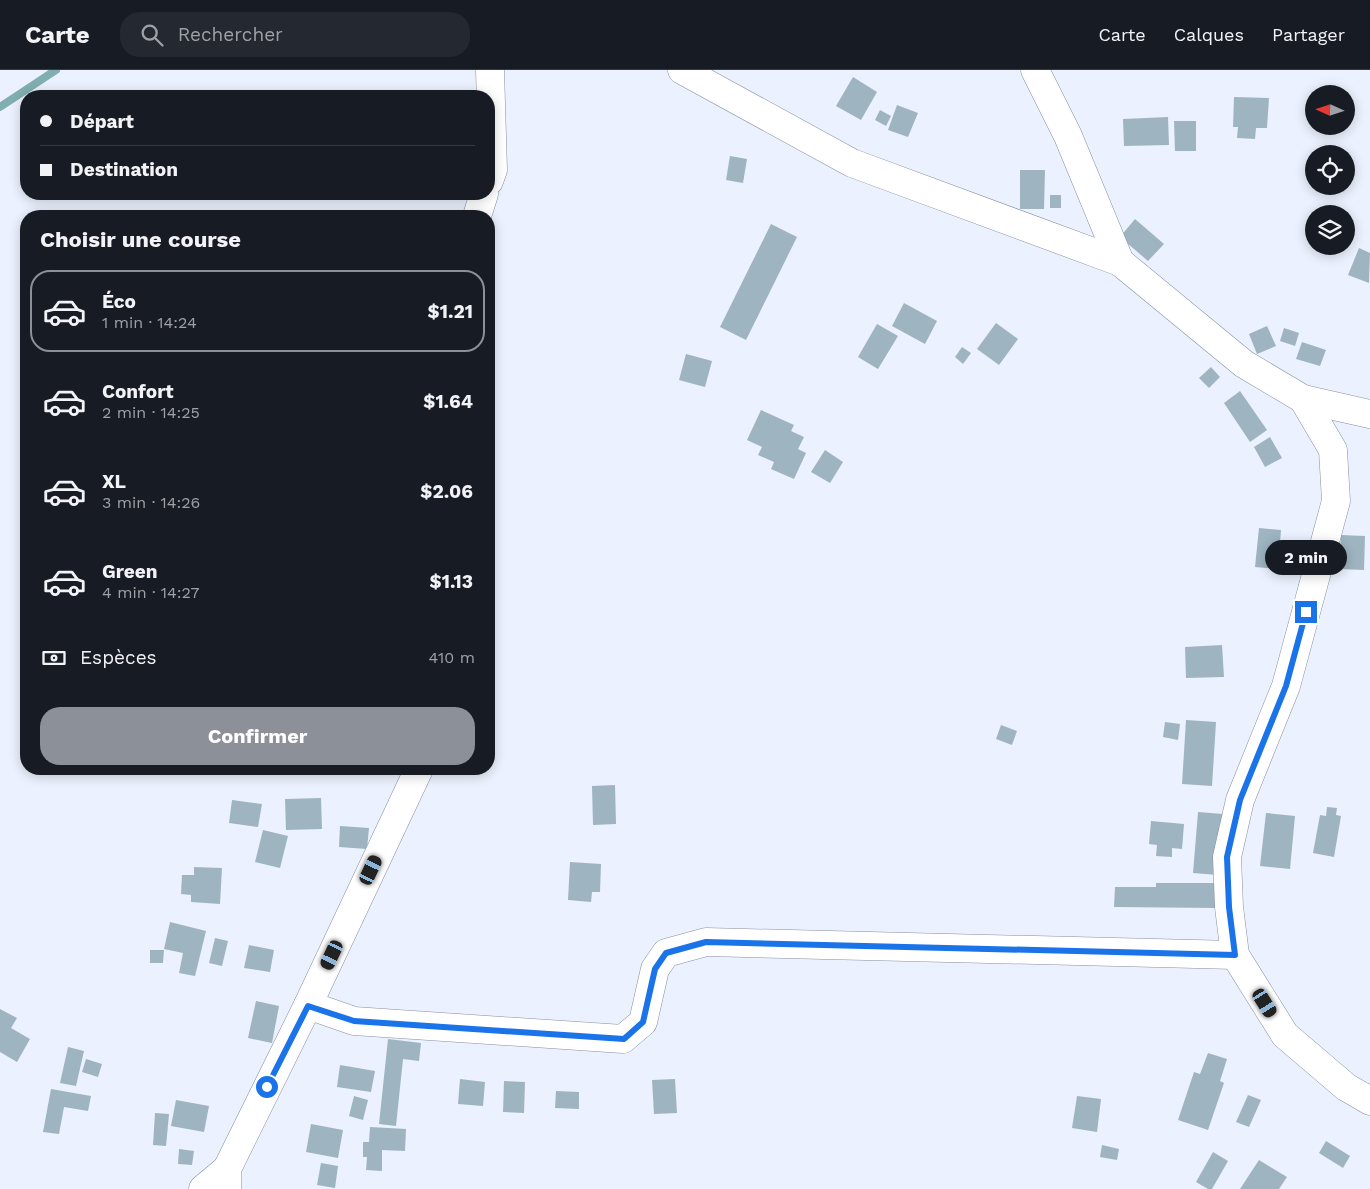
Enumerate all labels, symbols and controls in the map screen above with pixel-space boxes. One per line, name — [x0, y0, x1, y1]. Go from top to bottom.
search box — [120, 12, 470, 57]
text: Carte — [25, 21, 90, 49]
icon: search — [138, 21, 166, 49]
text: Rechercher — [178, 23, 283, 46]
text: Carte — [1098, 24, 1146, 45]
text: Calques — [1174, 24, 1244, 45]
text: Partager — [1272, 24, 1345, 45]
north arrow — [1305, 85, 1355, 135]
map controls — [1305, 85, 1355, 255]
text: Départ — [70, 110, 134, 133]
button: locate — [1305, 145, 1355, 195]
text: Destination — [70, 158, 178, 181]
button: layers — [1305, 205, 1355, 255]
text: Choisir une course — [40, 227, 241, 252]
icon: car — [42, 289, 87, 334]
text: Éco — [102, 290, 136, 313]
text: $1.21 — [428, 300, 473, 323]
text: 1 min · 14:24 — [102, 313, 197, 332]
icon: car — [42, 379, 87, 424]
text: Confort — [102, 380, 173, 403]
text: $1.64 — [423, 390, 473, 413]
text: 2 min · 14:25 — [102, 403, 200, 422]
icon: car — [42, 469, 87, 514]
text: XL — [102, 470, 126, 493]
text: $2.06 — [420, 480, 473, 503]
text: 3 min · 14:26 — [102, 493, 200, 512]
callout: 2 min — [1265, 540, 1347, 574]
text: 2 min — [1284, 548, 1328, 567]
icon: car — [42, 559, 87, 604]
text: Green — [102, 560, 158, 583]
text: $1.13 — [430, 570, 473, 593]
text: 4 min · 14:27 — [102, 583, 200, 602]
route end — [1295, 601, 1317, 623]
icon: cash — [40, 644, 68, 672]
text: Espèces — [80, 646, 157, 669]
text: 410 m — [429, 648, 475, 667]
button: Confirmer — [40, 707, 475, 765]
car — [357, 853, 384, 887]
car — [318, 938, 345, 972]
car — [1250, 986, 1279, 1020]
route start — [256, 1076, 278, 1098]

